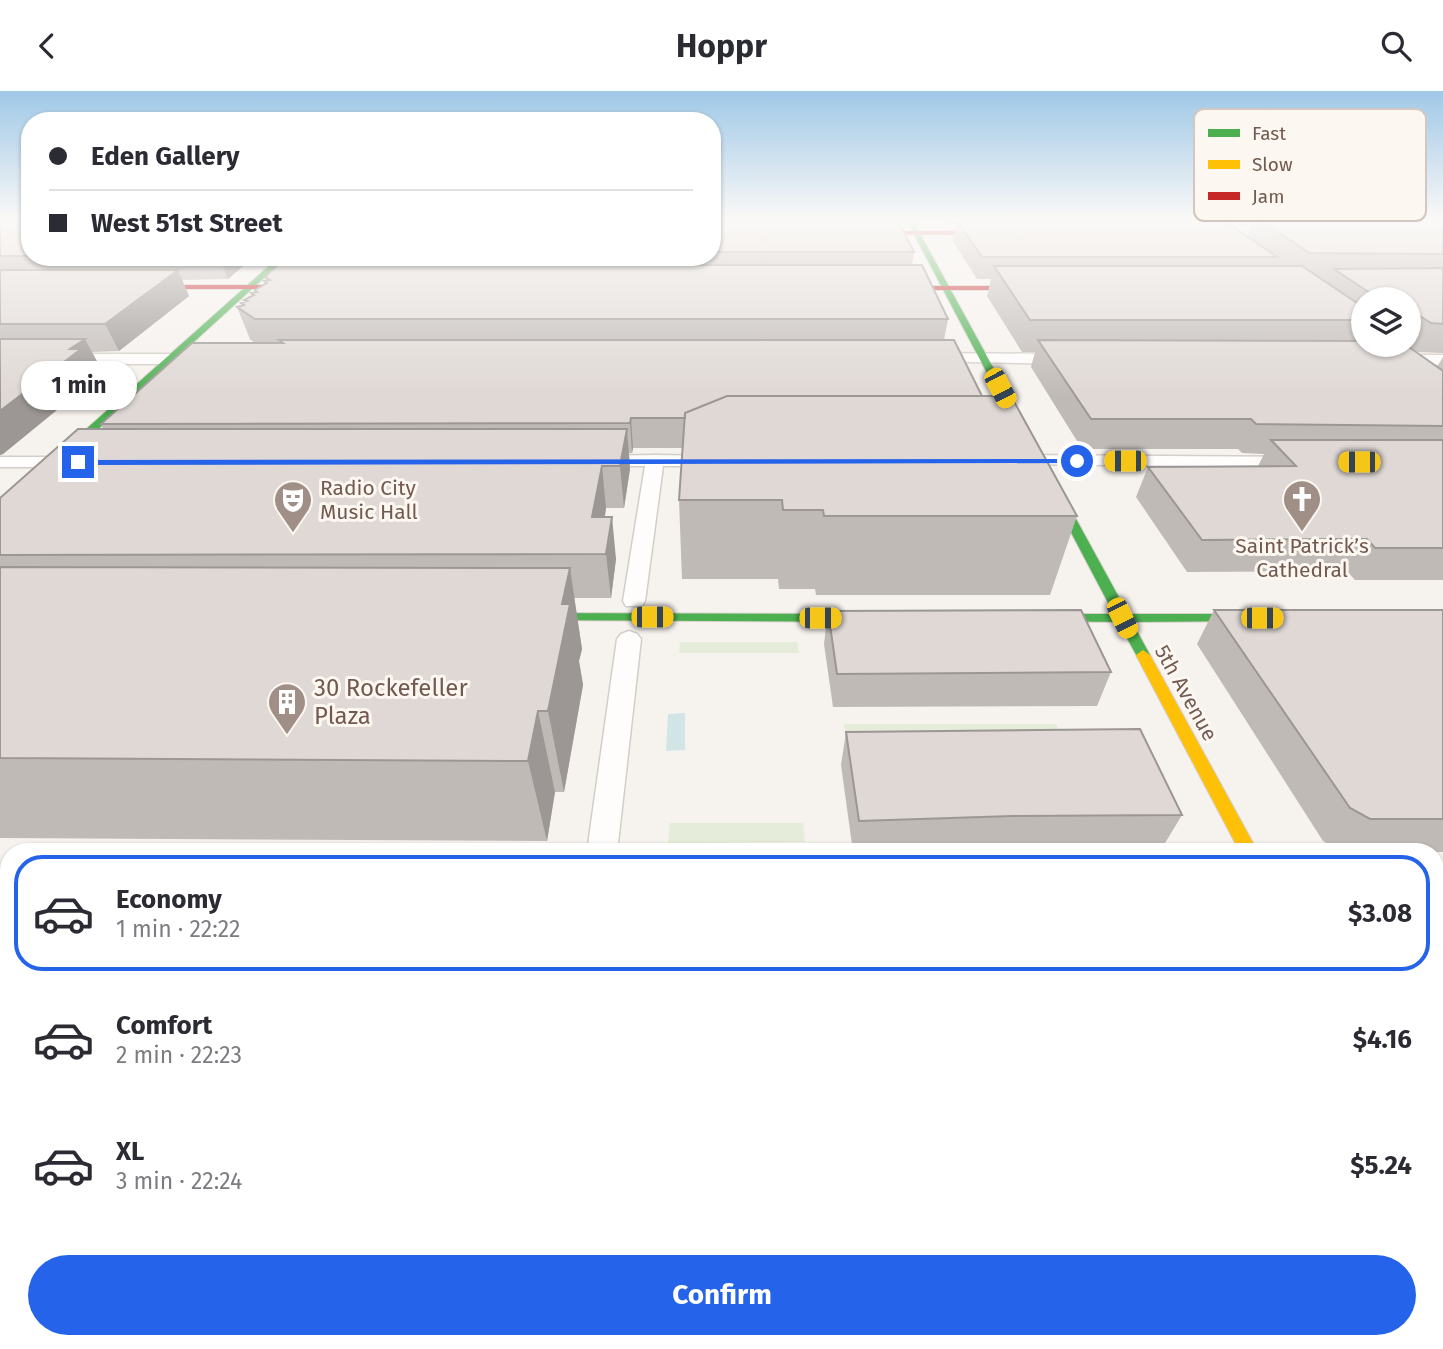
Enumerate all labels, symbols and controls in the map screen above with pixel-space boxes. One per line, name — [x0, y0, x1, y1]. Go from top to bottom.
icon: back — [28, 27, 66, 65]
text: Hoppr — [676, 27, 767, 65]
icon: search — [1377, 27, 1415, 65]
legend — [1194, 109, 1426, 221]
text: Fast — [1252, 122, 1286, 145]
text: Eden Gallery — [91, 141, 240, 172]
text: Slow — [1252, 153, 1293, 176]
text: Jam — [1252, 185, 1284, 208]
text: West 51st Street — [91, 208, 282, 239]
map controls — [1351, 287, 1421, 357]
button: layers — [1351, 287, 1421, 357]
callout: 1 min — [20, 361, 136, 409]
car — [981, 365, 1020, 411]
text: 1 min — [51, 371, 107, 399]
route start — [1061, 445, 1093, 477]
route end — [62, 446, 94, 478]
car — [1105, 451, 1147, 472]
car — [1339, 452, 1381, 473]
place label: Radio City Music Hall — [320, 475, 418, 525]
church icon: Saint Patrick’s Cathedral — [1281, 478, 1323, 533]
theatre icon: Radio City Music Hall — [272, 479, 314, 534]
place label: Saint Patrick’s Cathedral — [1235, 533, 1369, 583]
car — [1104, 595, 1141, 641]
car — [632, 607, 674, 628]
car — [800, 608, 842, 629]
car — [1242, 608, 1284, 629]
street label: 5th Avenue — [1149, 641, 1223, 745]
place label: 30 Rockefeller Plaza — [314, 674, 468, 730]
building icon: 30 Rockefeller Plaza — [266, 681, 308, 736]
icon: car — [32, 882, 95, 945]
text: Economy — [116, 884, 222, 915]
text: $3.08 — [1348, 898, 1412, 929]
text: 1 min · 22:22 — [116, 915, 241, 943]
icon: car — [32, 1008, 95, 1071]
text: Comfort — [116, 1010, 212, 1041]
text: $4.16 — [1353, 1024, 1412, 1055]
text: 2 min · 22:23 — [116, 1041, 242, 1069]
icon: car — [32, 1134, 95, 1197]
text: XL — [116, 1136, 144, 1167]
text: $5.24 — [1350, 1150, 1412, 1181]
text: 3 min · 22:24 — [116, 1167, 242, 1195]
button: Confirm — [28, 1255, 1416, 1335]

